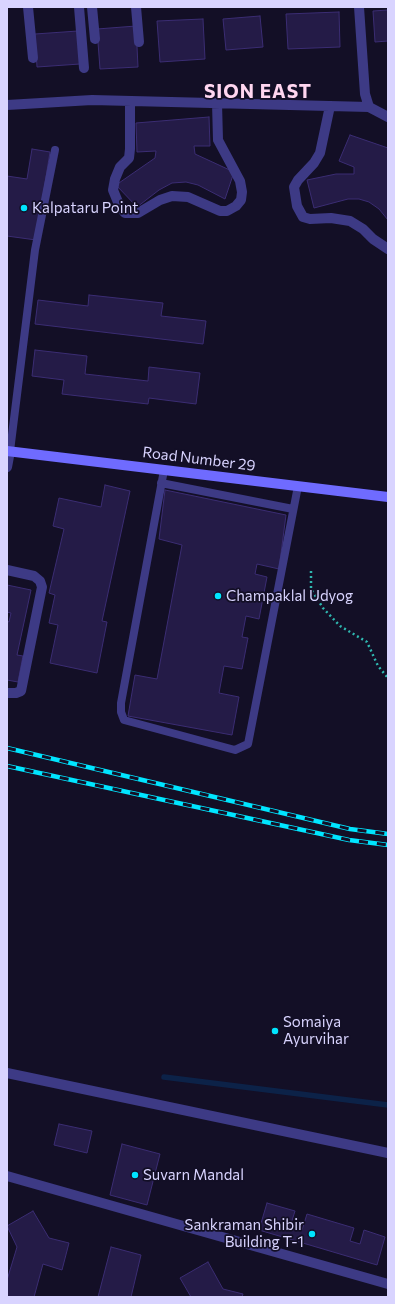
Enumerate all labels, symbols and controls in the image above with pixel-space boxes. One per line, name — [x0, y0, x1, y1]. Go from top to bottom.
district label: SION EAST — [204, 81, 312, 103]
place label: Kalpataru Point — [32, 199, 138, 217]
marker: Kalpataru Point — [19, 203, 29, 213]
street label: Road Number 29 — [141, 443, 257, 475]
place label: Champaklal Udyog — [226, 587, 353, 605]
marker: Champaklal Udyog — [213, 591, 223, 601]
place label: Somaiya Ayurvihar — [283, 1013, 349, 1048]
marker: Somaiya Ayurvihar — [270, 1026, 280, 1036]
place label: Suvarn Mandal — [143, 1166, 244, 1184]
marker: Suvarn Mandal — [130, 1170, 140, 1180]
place label: Sankraman Shibir Building T-1 — [185, 1216, 304, 1251]
marker: Sankraman Shibir Building T-1 — [307, 1229, 317, 1239]

